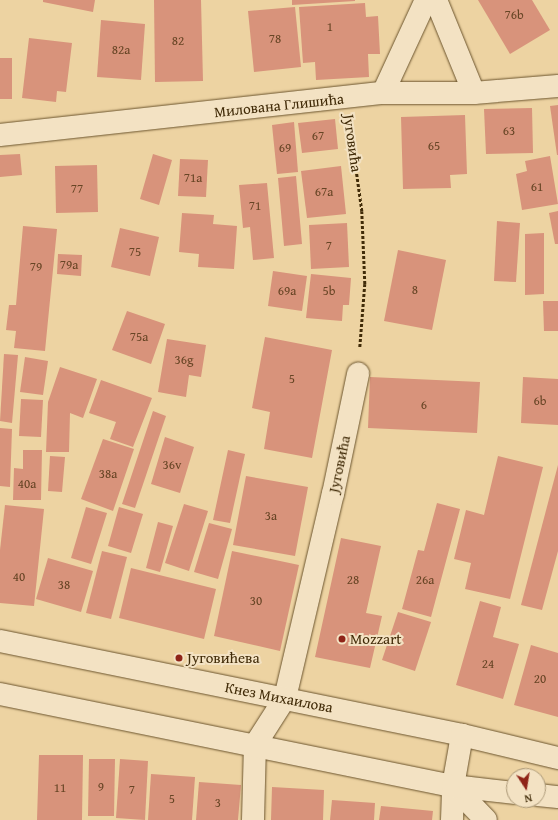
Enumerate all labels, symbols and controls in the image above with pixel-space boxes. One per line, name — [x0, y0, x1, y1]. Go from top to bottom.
house number: 76b — [504, 7, 524, 23]
house number: 1 — [327, 19, 333, 35]
house number: 78 — [269, 31, 281, 47]
house number: 82 — [172, 33, 184, 49]
house number: 82a — [112, 42, 130, 58]
street label: Милована Глишића — [213, 89, 345, 121]
street label: Југовића — [340, 113, 366, 173]
house number: 63 — [503, 123, 515, 139]
house number: 67 — [312, 128, 324, 144]
house number: 65 — [428, 138, 440, 154]
house number: 69 — [279, 140, 291, 156]
house number: 71a — [184, 170, 202, 186]
house number: 61 — [531, 179, 543, 195]
house number: 77 — [71, 181, 83, 197]
house number: 67a — [315, 184, 333, 200]
house number: 71 — [249, 198, 261, 214]
house number: 7 — [326, 238, 332, 254]
house number: 75 — [129, 244, 141, 260]
house number: 79a — [60, 257, 78, 273]
house number: 79 — [30, 259, 42, 275]
house number: 8 — [412, 282, 418, 298]
house number: 69a — [278, 283, 296, 299]
house number: 5b — [323, 283, 335, 299]
house number: 75a — [130, 329, 148, 345]
house number: 36g — [175, 352, 193, 368]
house number: 5 — [289, 371, 295, 387]
house number: 6b — [534, 393, 546, 409]
house number: 6 — [421, 397, 427, 413]
street label: Југовића — [324, 434, 354, 494]
house number: 36v — [163, 457, 181, 473]
house number: 38a — [99, 466, 117, 482]
house number: 40a — [18, 476, 36, 492]
house number: 3a — [265, 508, 277, 524]
house number: 40 — [13, 569, 25, 585]
house number: 28 — [347, 572, 359, 588]
house number: 26a — [416, 572, 434, 588]
house number: 38 — [58, 577, 70, 593]
house number: 30 — [250, 593, 262, 609]
place label: Mozzart — [350, 630, 402, 648]
marker: Mozzart — [337, 634, 347, 644]
place label: Југовићева — [187, 649, 260, 667]
marker: Југовићева — [174, 653, 184, 663]
house number: 24 — [482, 656, 494, 672]
house number: 20 — [534, 671, 546, 687]
street label: Кнез Михаилова — [224, 678, 334, 716]
north arrow — [506, 768, 546, 808]
house number: 9 — [98, 779, 104, 795]
house number: 11 — [54, 780, 66, 796]
house number: 7 — [129, 782, 135, 798]
text: N — [523, 790, 534, 807]
house number: 5 — [169, 791, 175, 807]
house number: 3 — [215, 795, 221, 811]

